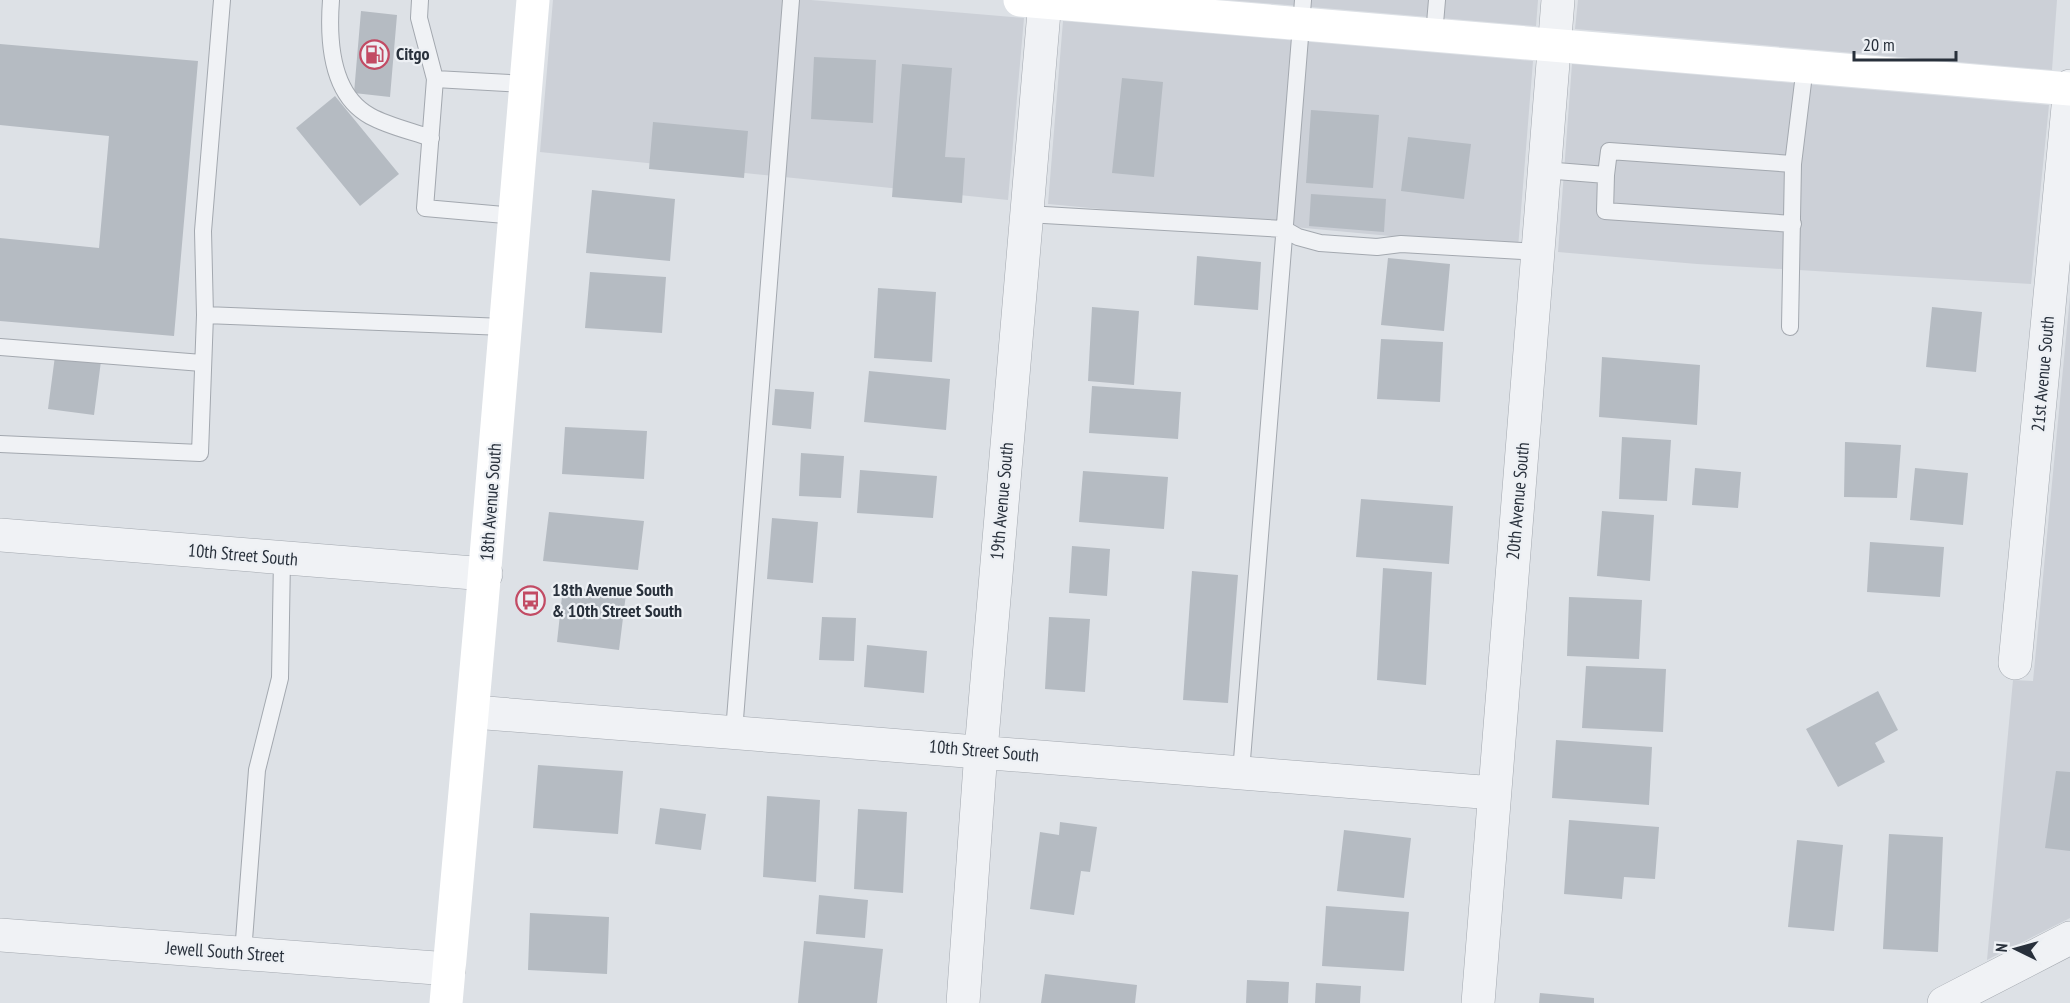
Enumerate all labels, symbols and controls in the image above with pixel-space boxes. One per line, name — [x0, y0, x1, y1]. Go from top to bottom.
scale bar — [1854, 24, 1956, 62]
text: 20 m — [1863, 33, 1895, 56]
fuel station icon: Citgo — [359, 38, 391, 70]
place label: Citgo — [396, 42, 430, 65]
street label: 21st Avenue South — [2026, 315, 2059, 433]
street label: 19th Avenue South — [985, 441, 1018, 561]
street label: 20th Avenue South — [1501, 441, 1534, 561]
street label: 18th Avenue South — [475, 442, 506, 562]
street label: 10th Street South — [187, 538, 299, 571]
place label: 18th Avenue South & 10th Street South — [552, 578, 682, 622]
bus stop icon: 18th Avenue South & 10th Street South — [515, 584, 547, 616]
street label: 10th Street South — [928, 734, 1040, 767]
north arrow — [1986, 919, 2046, 979]
street label: Jewell South Street — [164, 936, 285, 967]
text: N — [1991, 943, 2011, 953]

